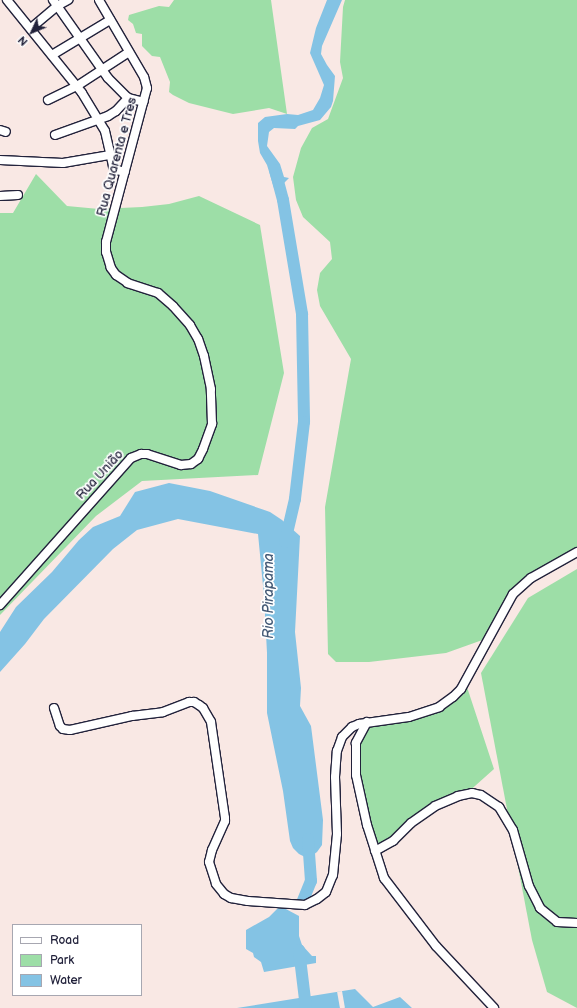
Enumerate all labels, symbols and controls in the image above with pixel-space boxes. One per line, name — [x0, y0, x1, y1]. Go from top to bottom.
north arrow — [12, 12, 52, 52]
text: N — [15, 33, 31, 48]
street label: Rua Quarenta e Tres — [94, 96, 140, 218]
street label: Rua União — [73, 447, 127, 503]
water label: Rio Pirapama — [261, 553, 277, 639]
legend — [12, 924, 142, 996]
text: Road — [50, 933, 79, 948]
text: Park — [50, 953, 74, 968]
text: Water — [50, 973, 82, 988]

